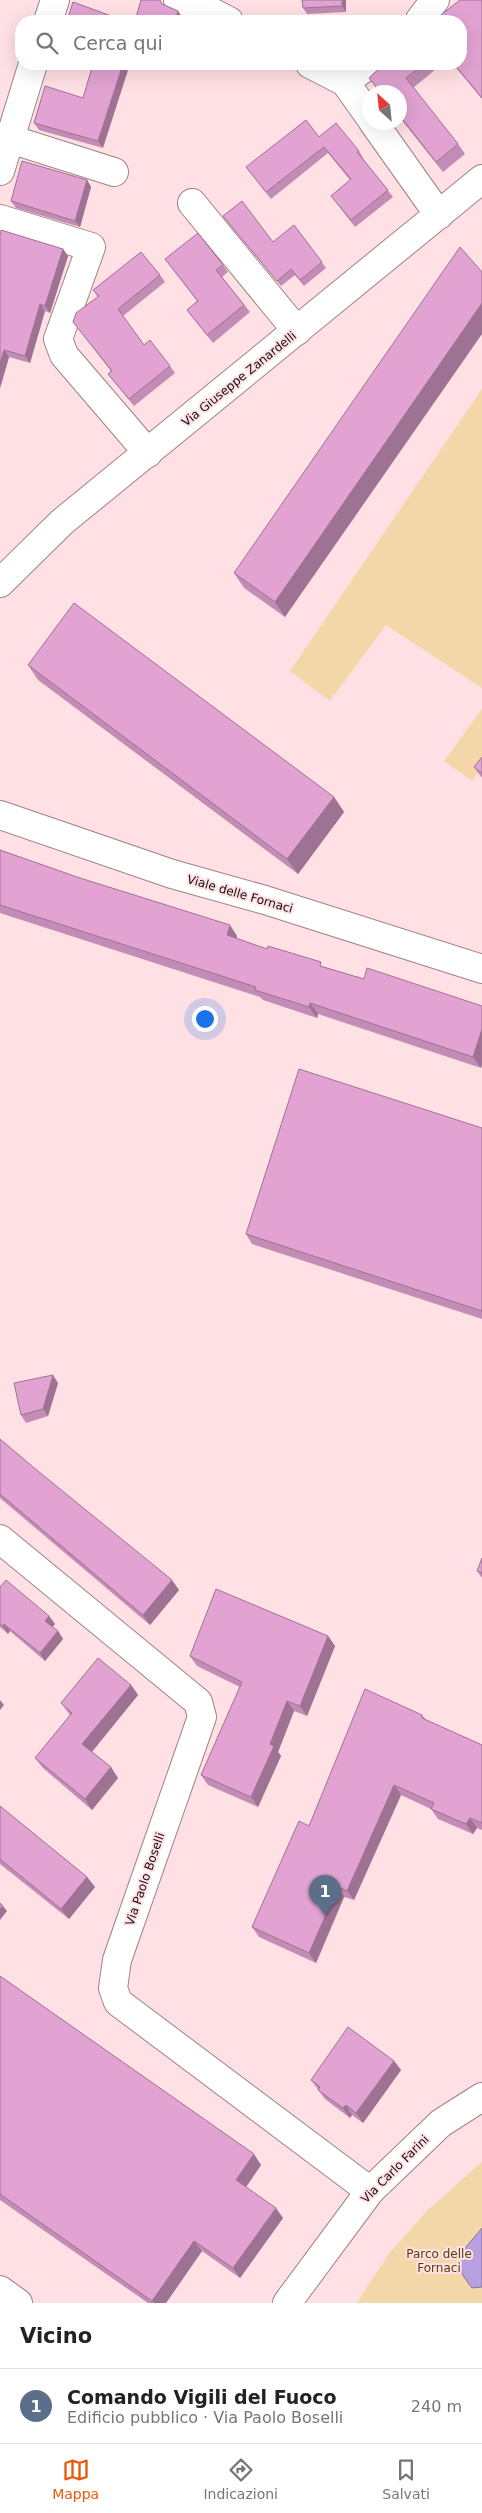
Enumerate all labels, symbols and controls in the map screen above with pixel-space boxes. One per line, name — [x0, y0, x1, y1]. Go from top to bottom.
search box — [15, 15, 467, 70]
icon: search — [33, 29, 61, 57]
text: Cerca qui — [73, 32, 163, 54]
north arrow — [362, 85, 407, 130]
street label: Via Giuseppe Zanardelli — [179, 329, 299, 429]
street label: Viale delle Fornaci — [185, 872, 295, 916]
your location — [192, 1006, 218, 1032]
street label: Via Paolo Boselli — [123, 1831, 167, 1927]
pin: 1 — [309, 1875, 341, 1916]
street label: Via Carlo Farini — [358, 2132, 432, 2206]
park label: Parco delle Fornaci — [406, 2247, 472, 2275]
text: Vicino — [20, 2324, 92, 2348]
text: Comando Vigili del Fuoco — [67, 2386, 337, 2408]
text: 1 — [30, 2397, 42, 2416]
text: 240 m — [411, 2397, 462, 2416]
text: Edificio pubblico · Via Paolo Boselli — [67, 2408, 343, 2427]
tab: Mappa — [52, 2456, 99, 2502]
tab: Indicazioni — [203, 2456, 278, 2502]
tab: Salvati — [382, 2456, 430, 2502]

